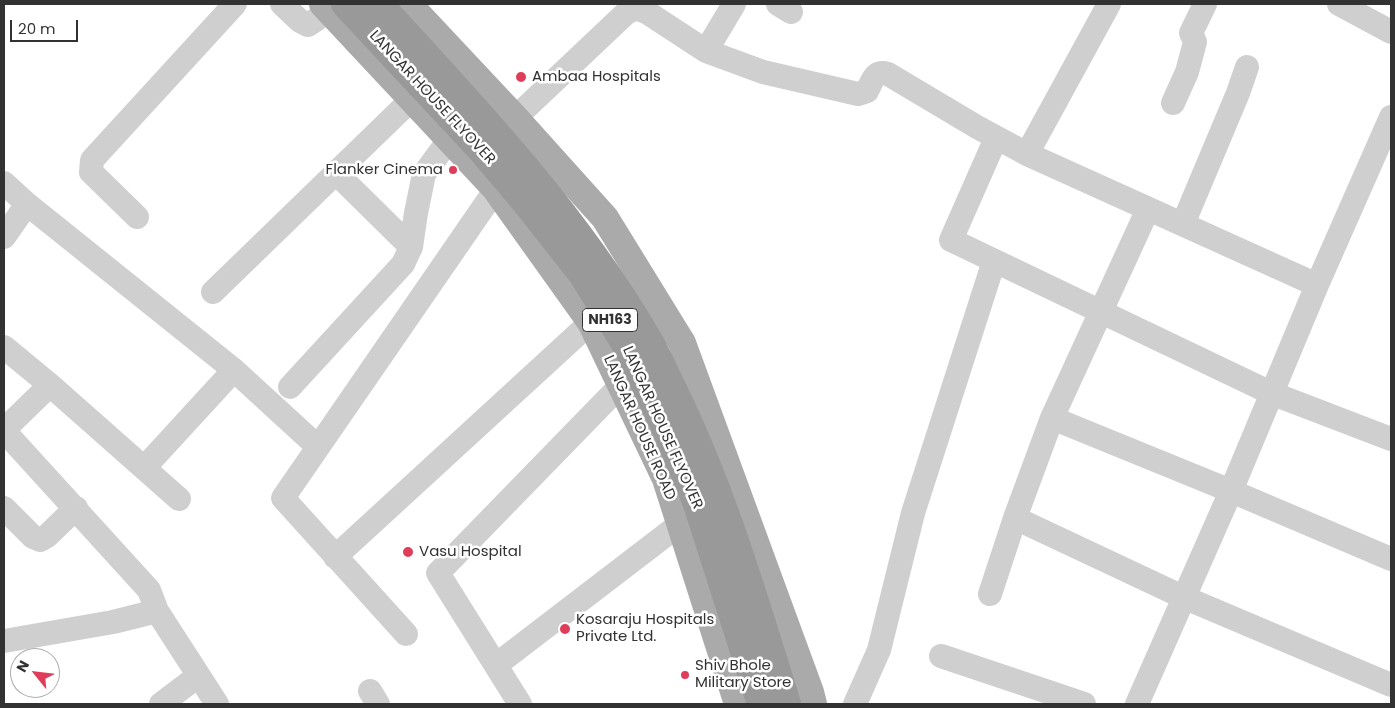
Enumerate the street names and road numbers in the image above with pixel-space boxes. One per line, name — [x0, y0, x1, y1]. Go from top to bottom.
street label: LANGAR HOUSE FLYOVER — [365, 27, 499, 169]
road number: NH163 — [582, 308, 638, 332]
street label: LANGAR HOUSE FLYOVER — [618, 344, 706, 512]
street label: LANGAR HOUSE ROAD — [599, 353, 679, 503]

